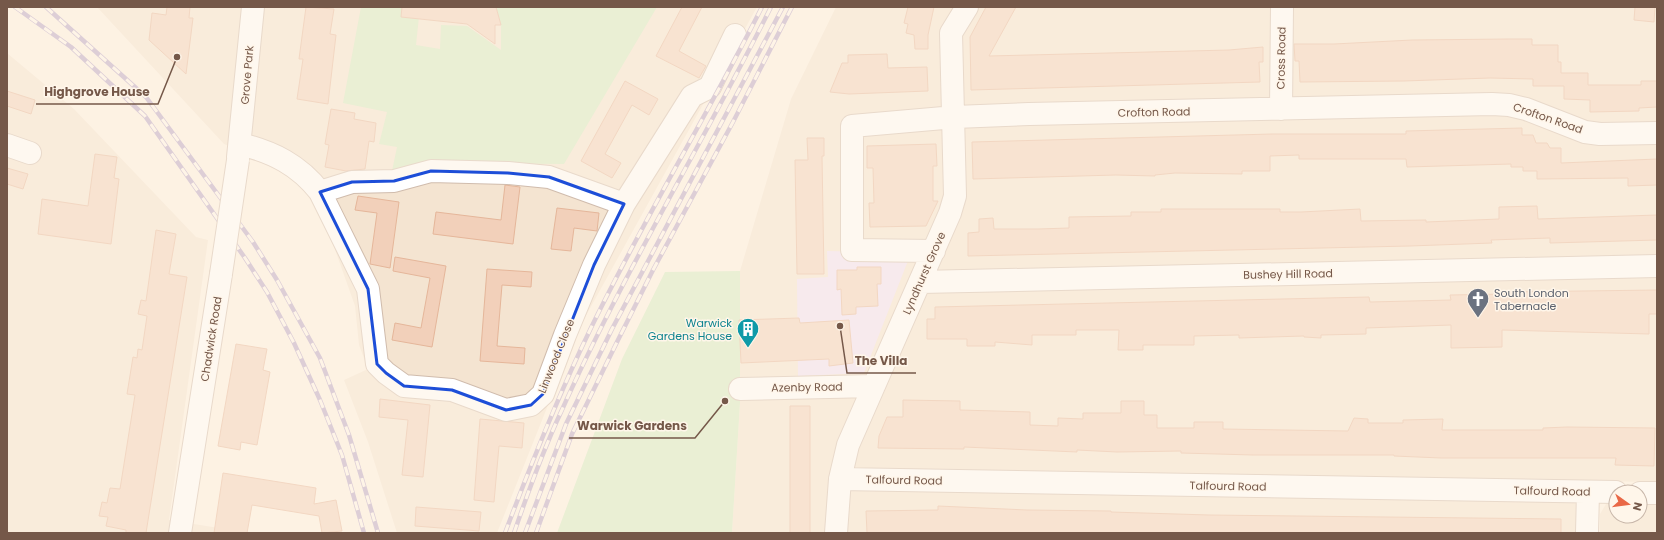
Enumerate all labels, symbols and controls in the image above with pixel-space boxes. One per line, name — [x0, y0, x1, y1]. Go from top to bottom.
street label: Cross Road — [1272, 27, 1290, 89]
street label: Grove Park — [236, 44, 258, 105]
callout: Highgrove House — [36, 80, 158, 104]
text: Highgrove House — [44, 83, 150, 100]
street label: Crofton Road — [1511, 99, 1585, 137]
street label: Crofton Road — [1117, 103, 1191, 121]
street label: Lyndhurst Grove — [899, 229, 949, 317]
street label: Bushey Hill Road — [1243, 265, 1333, 283]
place label: South London Tabernacle — [1494, 285, 1569, 314]
church icon: South London Tabernacle — [1465, 286, 1491, 319]
street label: Chadwick Road — [196, 295, 226, 383]
place label: Warwick Gardens House — [648, 315, 732, 344]
street label: Linwood Close — [534, 316, 578, 396]
building icon: Warwick Gardens House — [735, 316, 761, 349]
callout: The Villa — [847, 349, 916, 373]
text: The Villa — [855, 352, 907, 369]
street label: Azenby Road — [771, 378, 843, 396]
callout: Warwick Gardens — [569, 414, 695, 438]
text: Warwick Gardens — [577, 417, 687, 434]
street label: Talfourd Road — [865, 471, 943, 489]
street label: Talfourd Road — [1189, 477, 1267, 495]
street label: Talfourd Road — [1513, 482, 1591, 500]
north arrow — [1608, 484, 1648, 524]
text: N — [1629, 500, 1646, 512]

